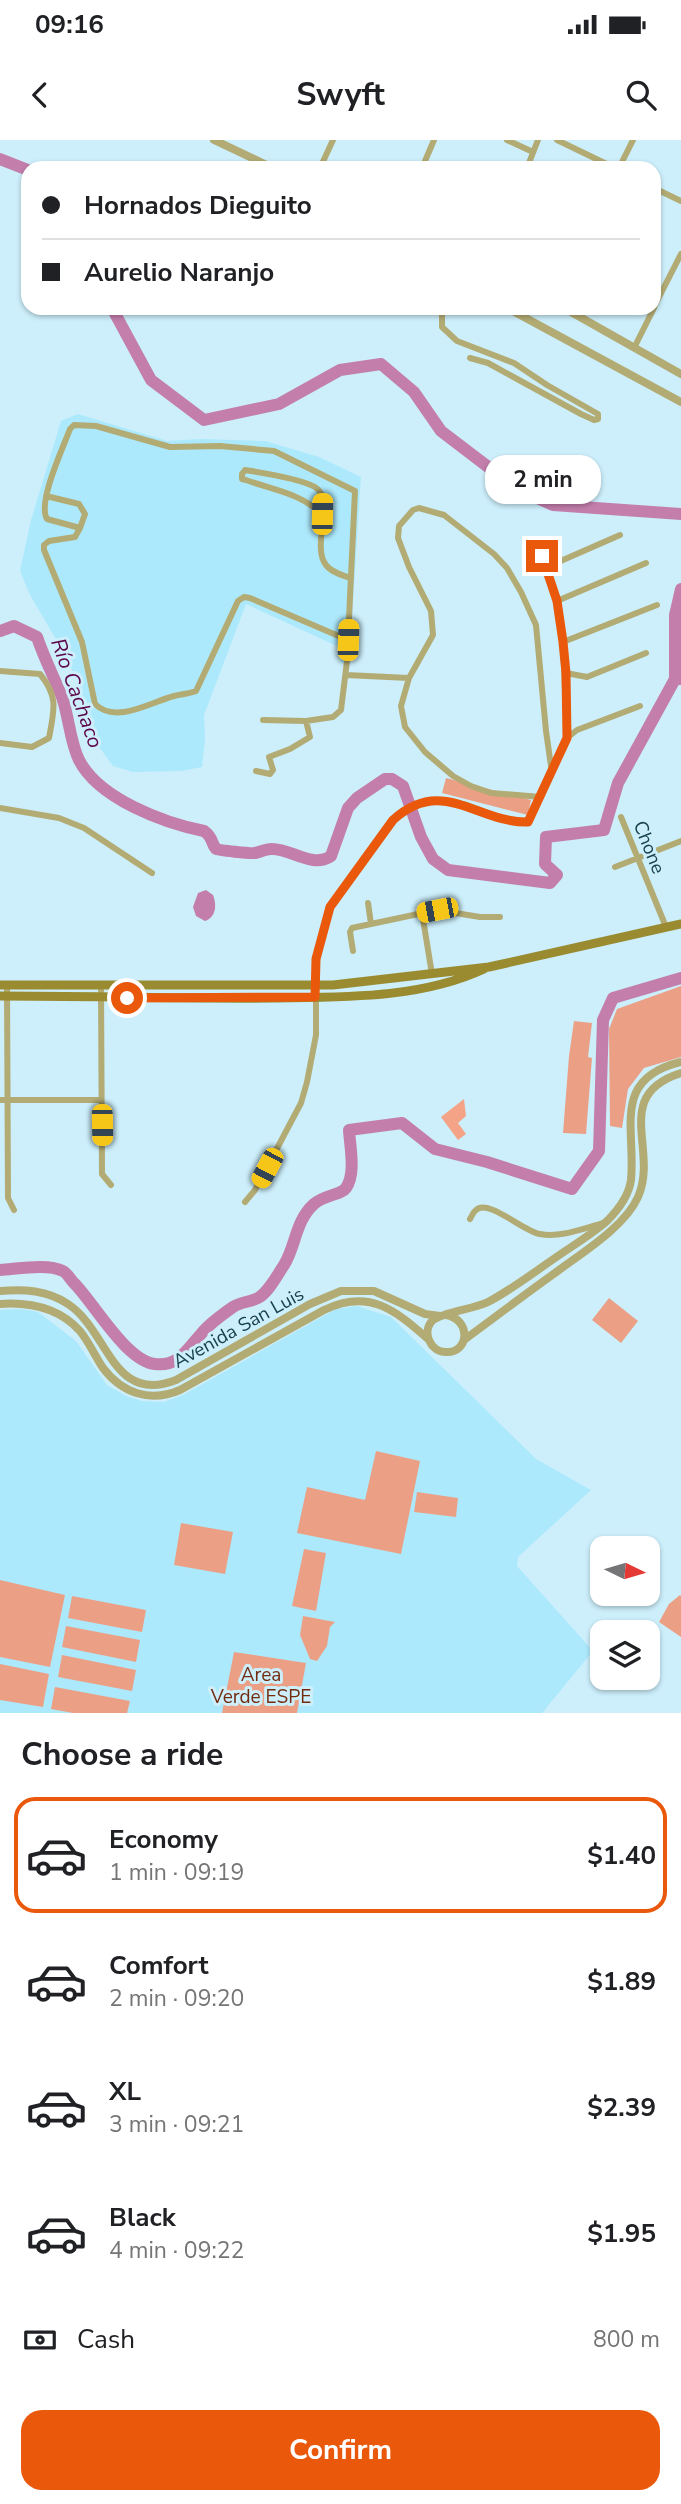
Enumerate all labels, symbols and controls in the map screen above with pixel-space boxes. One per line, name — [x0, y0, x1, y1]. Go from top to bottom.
text: 09:16 — [35, 7, 104, 42]
text: Swyft — [296, 73, 385, 116]
icon: back — [21, 76, 59, 114]
icon: search — [622, 76, 660, 114]
text: Hornados Dieguito — [84, 188, 312, 223]
text: Aurelio Naranjo — [84, 255, 274, 290]
callout: 2 min — [484, 454, 600, 504]
text: 2 min — [513, 464, 573, 495]
car — [312, 493, 333, 535]
route end — [526, 540, 558, 572]
car — [337, 619, 360, 661]
water label: Río Cachaco — [44, 634, 110, 752]
street label: Chone — [627, 817, 671, 878]
car — [415, 896, 460, 924]
route start — [111, 982, 143, 1014]
car — [92, 1104, 113, 1146]
car — [248, 1145, 287, 1191]
street label: Avenida San Luis — [168, 1281, 309, 1375]
north arrow — [590, 1536, 660, 1606]
map controls — [590, 1536, 660, 1690]
button: layers — [590, 1620, 660, 1690]
park label: Area Verde ESPE — [210, 1662, 311, 1710]
text: Choose a ride — [21, 1733, 223, 1776]
text: Economy — [109, 1822, 218, 1857]
icon: car — [25, 1824, 88, 1887]
text: $1.40 — [587, 1838, 656, 1873]
text: 1 min · 09:19 — [109, 1857, 244, 1888]
text: Comfort — [109, 1948, 209, 1983]
icon: car — [25, 1950, 88, 2013]
text: $1.89 — [587, 1964, 656, 1999]
text: 2 min · 09:20 — [109, 1983, 244, 2014]
text: XL — [109, 2074, 141, 2109]
icon: car — [25, 2076, 88, 2139]
text: $2.39 — [587, 2090, 656, 2125]
text: 3 min · 09:21 — [109, 2109, 244, 2140]
text: Black — [109, 2200, 176, 2235]
icon: car — [25, 2202, 88, 2265]
text: $1.95 — [587, 2216, 656, 2251]
text: 4 min · 09:22 — [109, 2235, 244, 2266]
icon: cash — [21, 2321, 59, 2359]
text: Cash — [77, 2322, 135, 2357]
text: 800 m — [593, 2324, 660, 2355]
button: Confirm — [21, 2410, 660, 2490]

